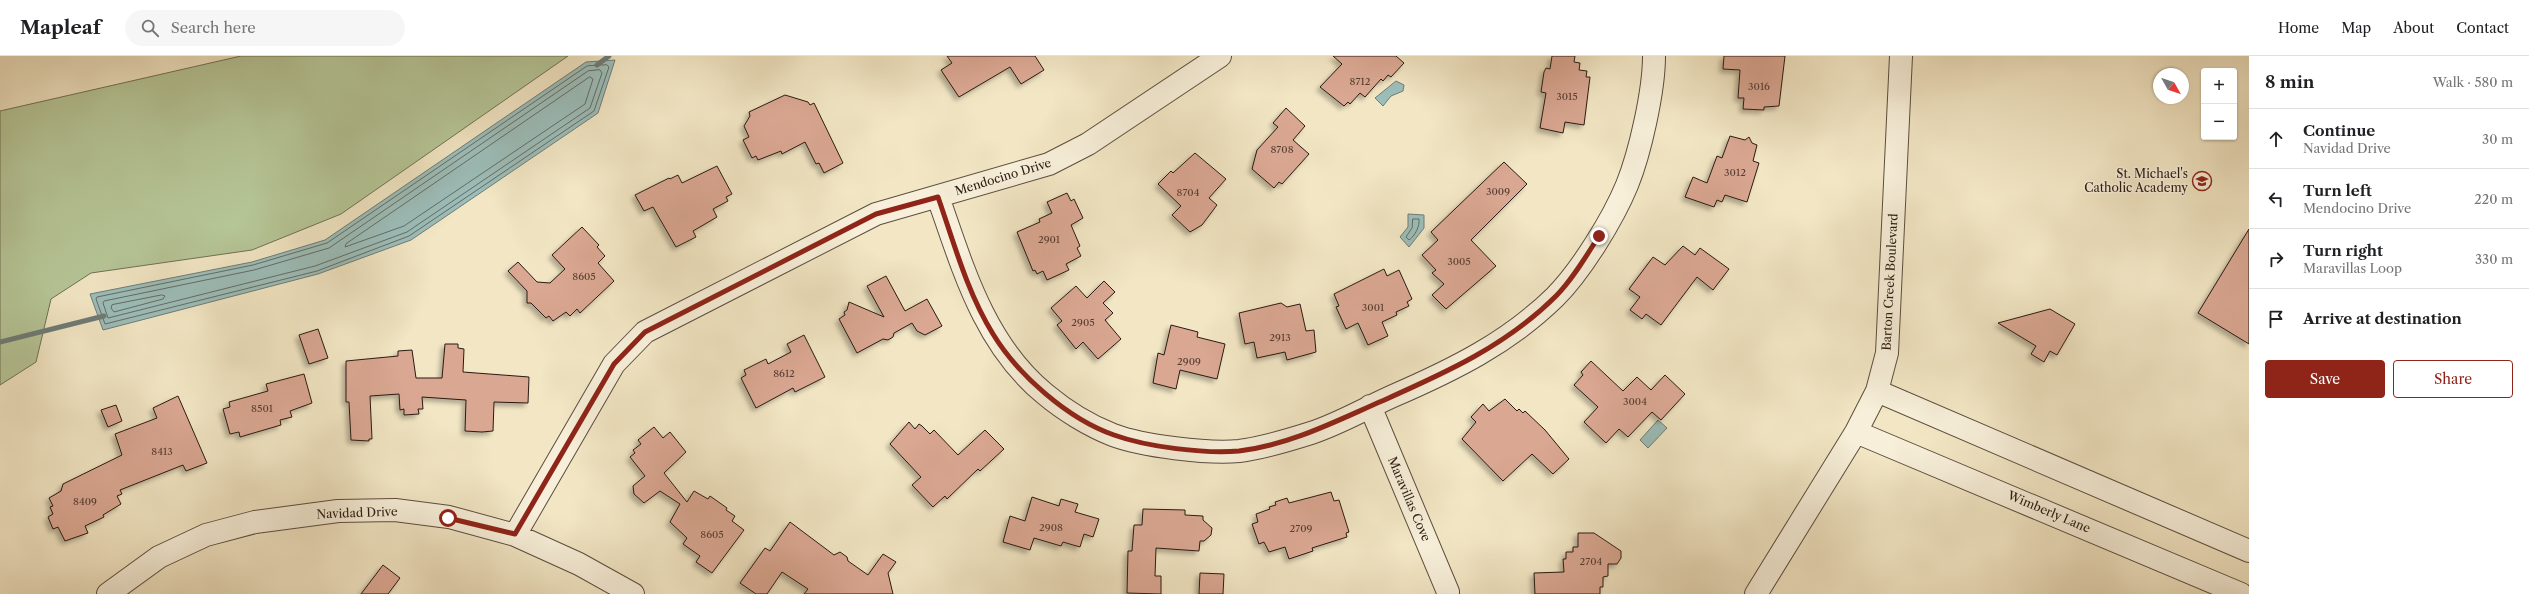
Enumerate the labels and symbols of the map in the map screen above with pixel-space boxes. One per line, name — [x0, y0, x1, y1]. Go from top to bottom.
north arrow — [2153, 68, 2189, 104]
house number: 8712 — [1350, 75, 1371, 88]
house number: 3016 — [1748, 80, 1770, 93]
house number: 3015 — [1556, 90, 1578, 103]
house number: 8708 — [1270, 143, 1294, 156]
street label: Mendocino Drive — [953, 155, 1053, 198]
house number: 3012 — [1724, 166, 1746, 179]
place label: St. Michael's Catholic Academy — [2084, 166, 2188, 195]
school or university icon: St. Michael's Catholic Academy — [2191, 170, 2213, 192]
house number: 3009 — [1486, 185, 1510, 198]
house number: 8704 — [1177, 186, 1200, 199]
street label: Barton Creek Boulevard — [1878, 212, 1901, 351]
route end — [1590, 227, 1608, 245]
house number: 2901 — [1038, 233, 1061, 246]
house number: 3005 — [1447, 255, 1471, 268]
house number: 8605 — [572, 270, 596, 283]
house number: 3001 — [1362, 301, 1385, 314]
house number: 2905 — [1071, 316, 1095, 329]
house number: 2913 — [1269, 331, 1291, 344]
house number: 2909 — [1177, 355, 1201, 368]
house number: 8612 — [773, 367, 795, 380]
house number: 3004 — [1623, 395, 1647, 408]
house number: 8501 — [251, 402, 274, 415]
house number: 8413 — [151, 445, 173, 458]
street label: Maravillas Cove — [1385, 454, 1434, 544]
street label: Wimberly Lane — [2005, 487, 2093, 536]
house number: 8409 — [73, 495, 97, 508]
street label: Navidad Drive — [316, 504, 398, 521]
route start — [439, 509, 457, 527]
house number: 2908 — [1039, 521, 1063, 534]
house number: 2709 — [1290, 522, 1313, 535]
house number: 8605 — [700, 528, 724, 541]
house number: 2704 — [1580, 555, 1603, 568]

